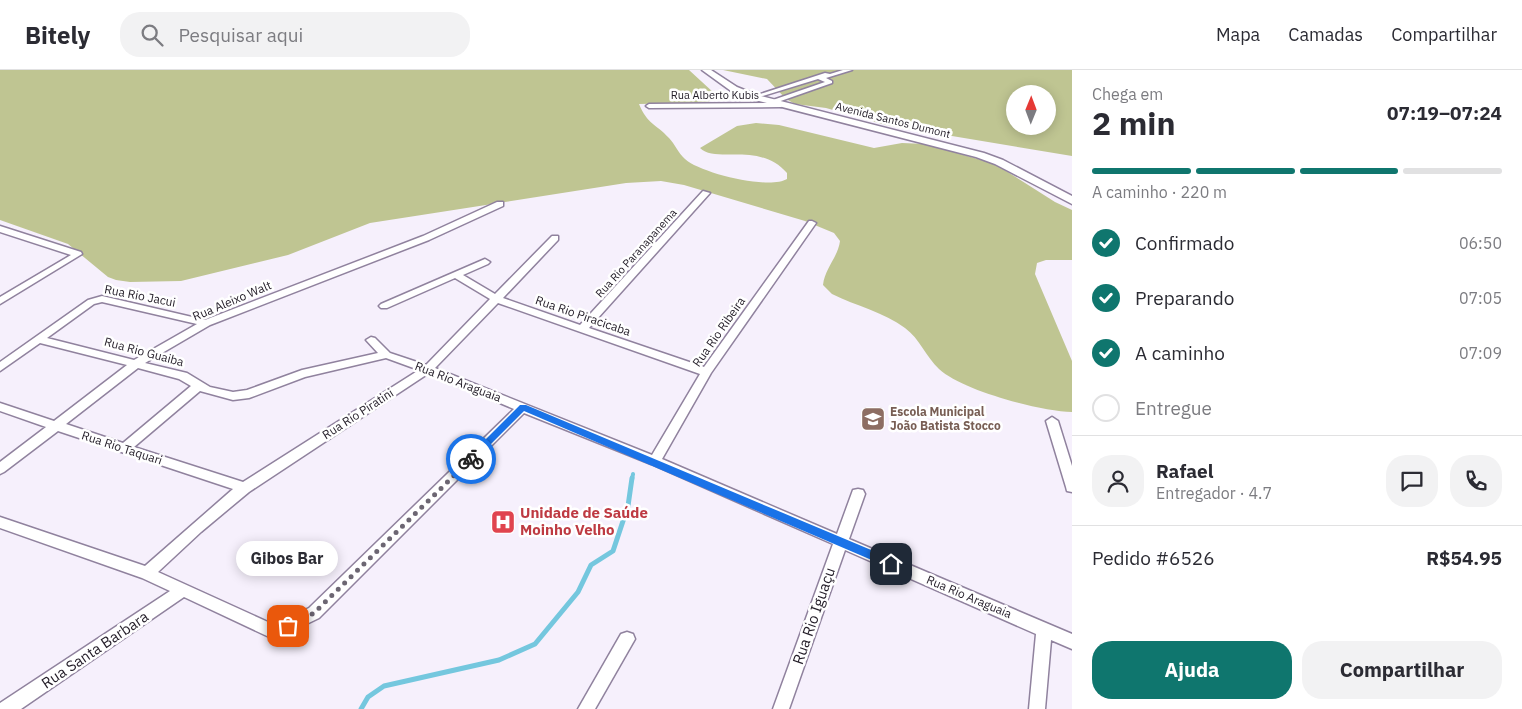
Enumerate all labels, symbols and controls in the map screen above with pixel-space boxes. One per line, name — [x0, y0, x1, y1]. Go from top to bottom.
search box — [120, 12, 470, 57]
text: Bitely — [25, 19, 90, 51]
icon: search — [138, 21, 166, 49]
text: Pesquisar aqui — [178, 23, 303, 47]
text: Mapa — [1216, 23, 1260, 46]
text: Camadas — [1288, 23, 1363, 46]
text: Compartilhar — [1391, 23, 1497, 46]
text: Chega em — [1092, 84, 1163, 104]
north arrow — [1006, 85, 1056, 135]
map controls — [1006, 85, 1056, 135]
street label: Rua Alberto Kubis — [671, 88, 759, 102]
street label: Avenida Santos Dumont — [834, 99, 952, 141]
text: 07:19–07:24 — [1387, 101, 1502, 125]
text: 2 min — [1092, 102, 1176, 144]
text: A caminho · 220 m — [1092, 182, 1227, 202]
street label: Rua Rio Paranapanema — [592, 206, 680, 300]
icon: check — [1092, 229, 1120, 257]
text: Confirmado — [1135, 231, 1234, 255]
text: 06:50 — [1459, 233, 1502, 253]
street label: Rua Aleixo Walt — [190, 277, 273, 324]
street label: Rua Rio Jacui — [103, 281, 177, 310]
icon: check — [1092, 284, 1120, 312]
text: Preparando — [1135, 286, 1234, 310]
text: 07:05 — [1459, 288, 1502, 308]
street label: Rua Rio Piracicaba — [534, 292, 633, 339]
street label: Rua Rio Ribeira — [689, 293, 749, 370]
street label: Rua Rio Guaiba — [103, 334, 186, 370]
icon: check — [1092, 339, 1120, 367]
text: A caminho — [1135, 341, 1225, 365]
text: 07:09 — [1459, 343, 1502, 363]
street label: Rua Rio Araguaia — [413, 358, 504, 405]
street label: Rua Rio Piratini — [319, 385, 396, 442]
text: Entregue — [1135, 396, 1212, 420]
place label: Escola Municipal João Batista Stocco — [890, 404, 1001, 433]
school or university icon: Escola Municipal João Batista Stocco — [860, 406, 886, 432]
street label: Rua Rio Taquari — [80, 427, 164, 468]
courier — [446, 434, 496, 484]
icon: bike — [457, 445, 485, 473]
button: person — [1092, 455, 1144, 507]
button: chat — [1386, 455, 1438, 507]
button: phone — [1450, 455, 1502, 507]
text: Rafael — [1156, 459, 1214, 483]
text: Entregador · 4.7 — [1156, 483, 1272, 503]
place label: Unidade de Saúde Moinho Velho — [520, 503, 648, 539]
hospital icon: Unidade de Saúde Moinho Velho — [490, 509, 516, 535]
callout: Gibos Bar — [237, 541, 339, 576]
pin — [870, 543, 912, 585]
text: Pedido #6526 — [1092, 546, 1215, 570]
text: R$54.95 — [1426, 546, 1502, 570]
text: Gibos Bar — [251, 548, 323, 568]
icon: home — [877, 550, 905, 578]
street label: Rua Rio Iguaçu — [788, 565, 839, 667]
street label: Rua Rio Araguaia — [924, 572, 1015, 622]
pin — [267, 605, 309, 647]
street label: Rua Santa Barbara — [38, 607, 152, 692]
icon: bag — [274, 612, 302, 640]
button: Ajuda — [1092, 641, 1292, 699]
button: Compartilhar — [1302, 641, 1502, 699]

